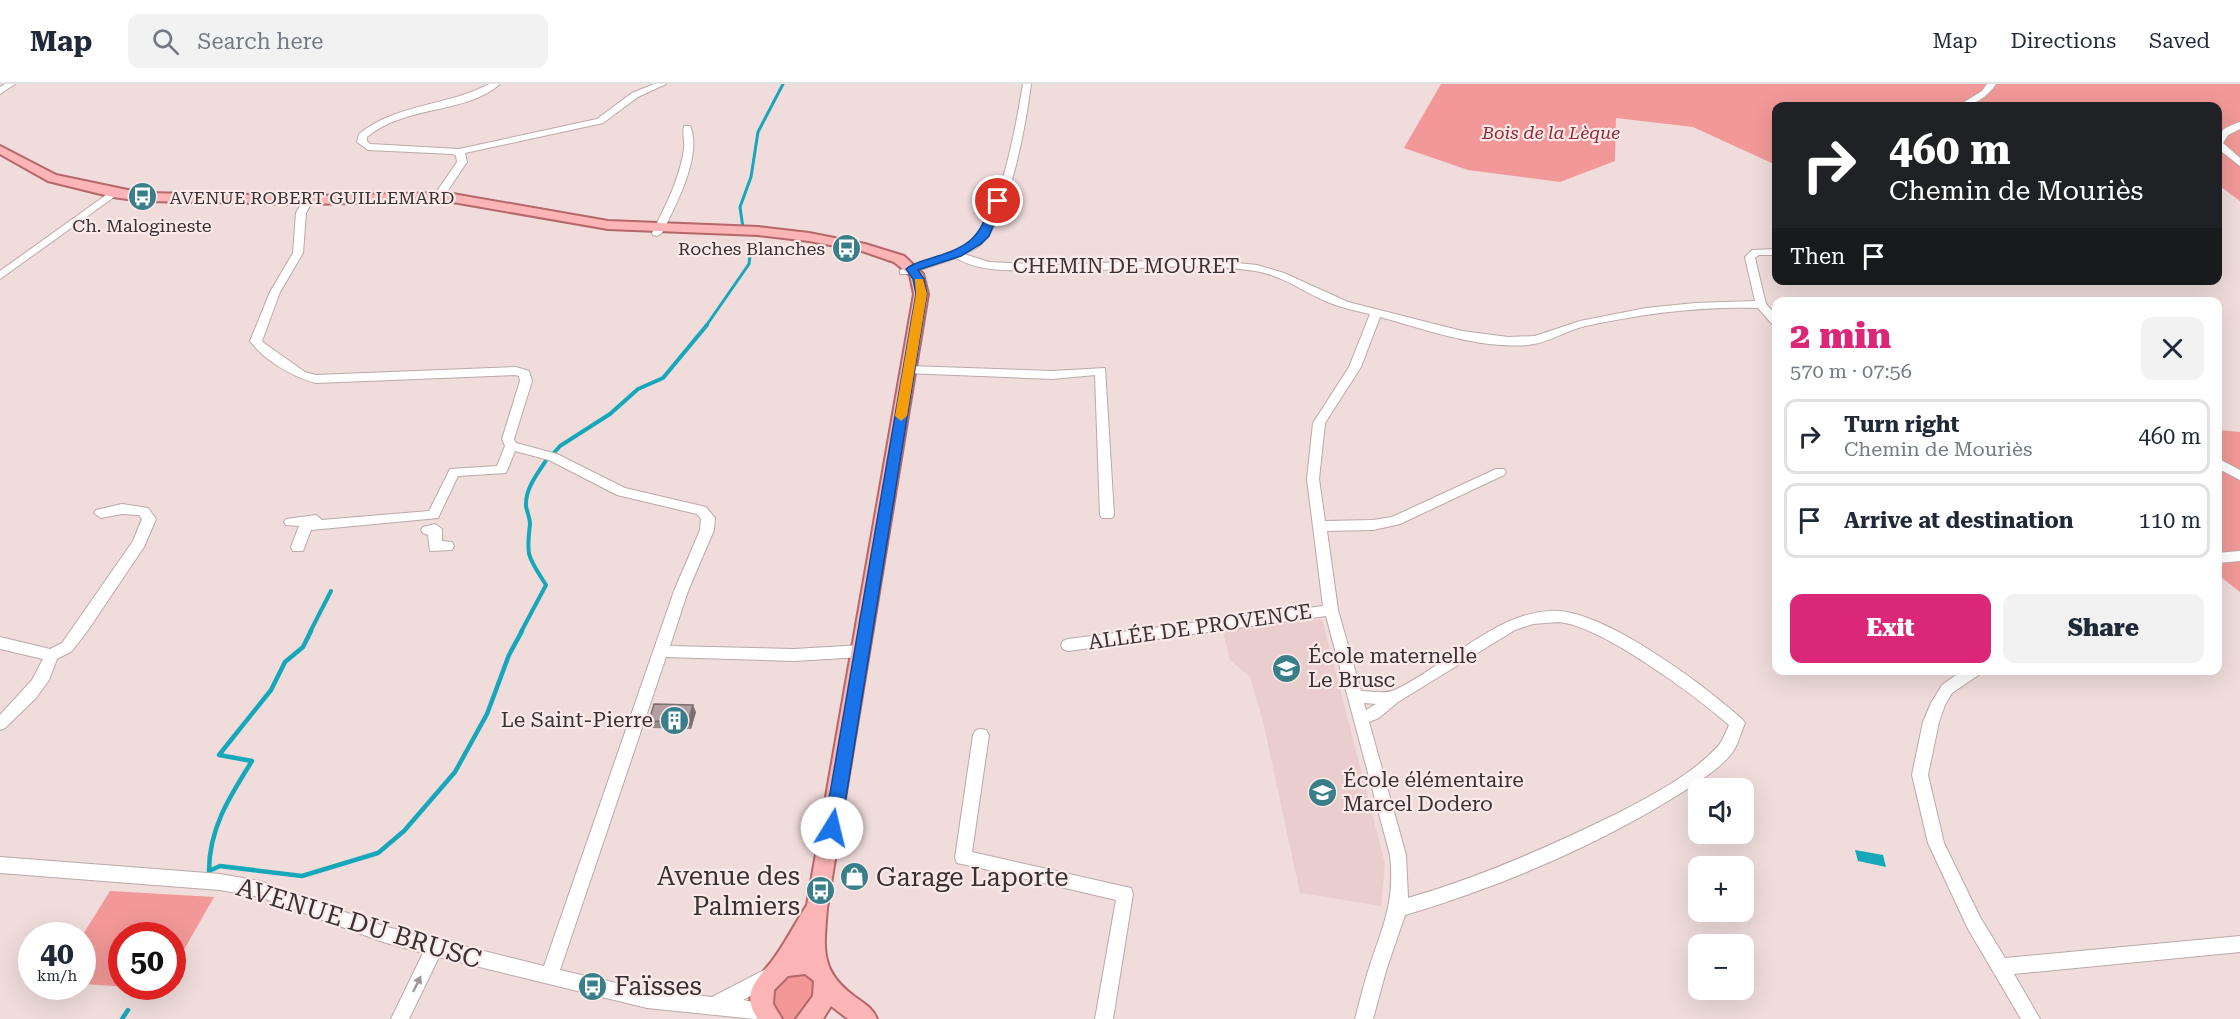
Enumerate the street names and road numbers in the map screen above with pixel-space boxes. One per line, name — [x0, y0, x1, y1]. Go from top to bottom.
street label: AVENUE ROBERT GUILLEMARD — [170, 187, 455, 208]
street label: CHEMIN DE MOURET — [1013, 254, 1239, 278]
street label: ALLÉE DE PROVENCE — [1087, 598, 1313, 655]
street label: AVENUE DU BRUSC — [233, 872, 485, 974]

